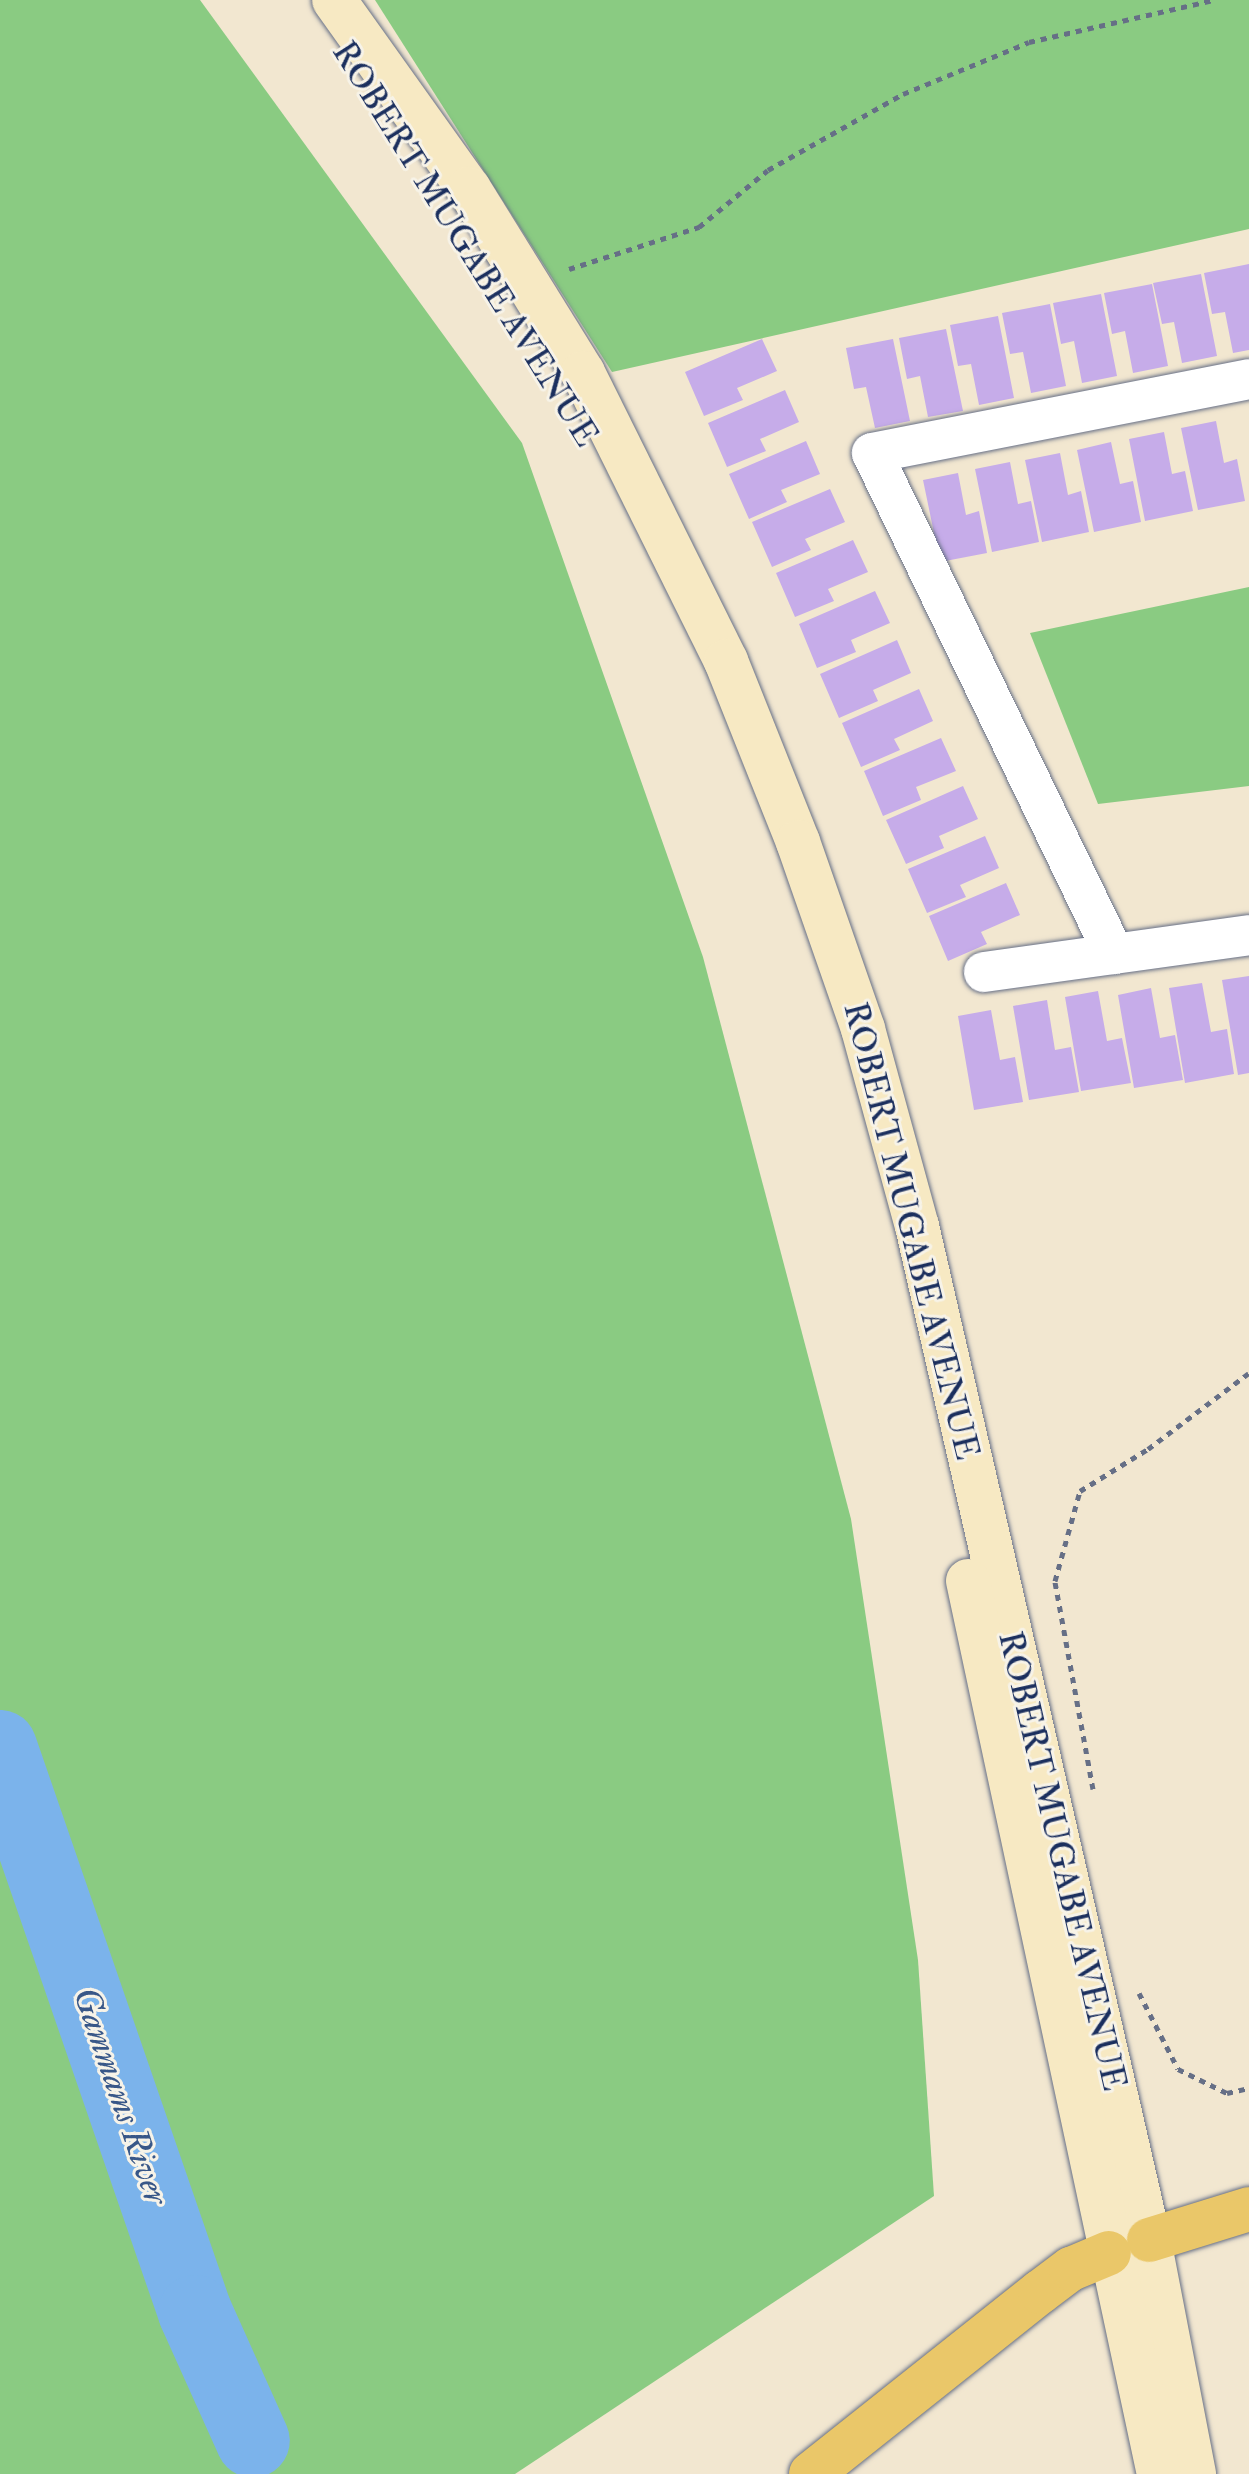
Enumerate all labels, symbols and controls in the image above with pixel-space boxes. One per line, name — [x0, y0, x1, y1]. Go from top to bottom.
street label: ROBERT MUGABE AVENUE — [323, 34, 607, 454]
street label: ROBERT MUGABE AVENUE — [834, 998, 988, 1464]
street label: ROBERT MUGABE AVENUE — [989, 1627, 1135, 2095]
water label: Gammams River — [64, 1982, 178, 2210]

